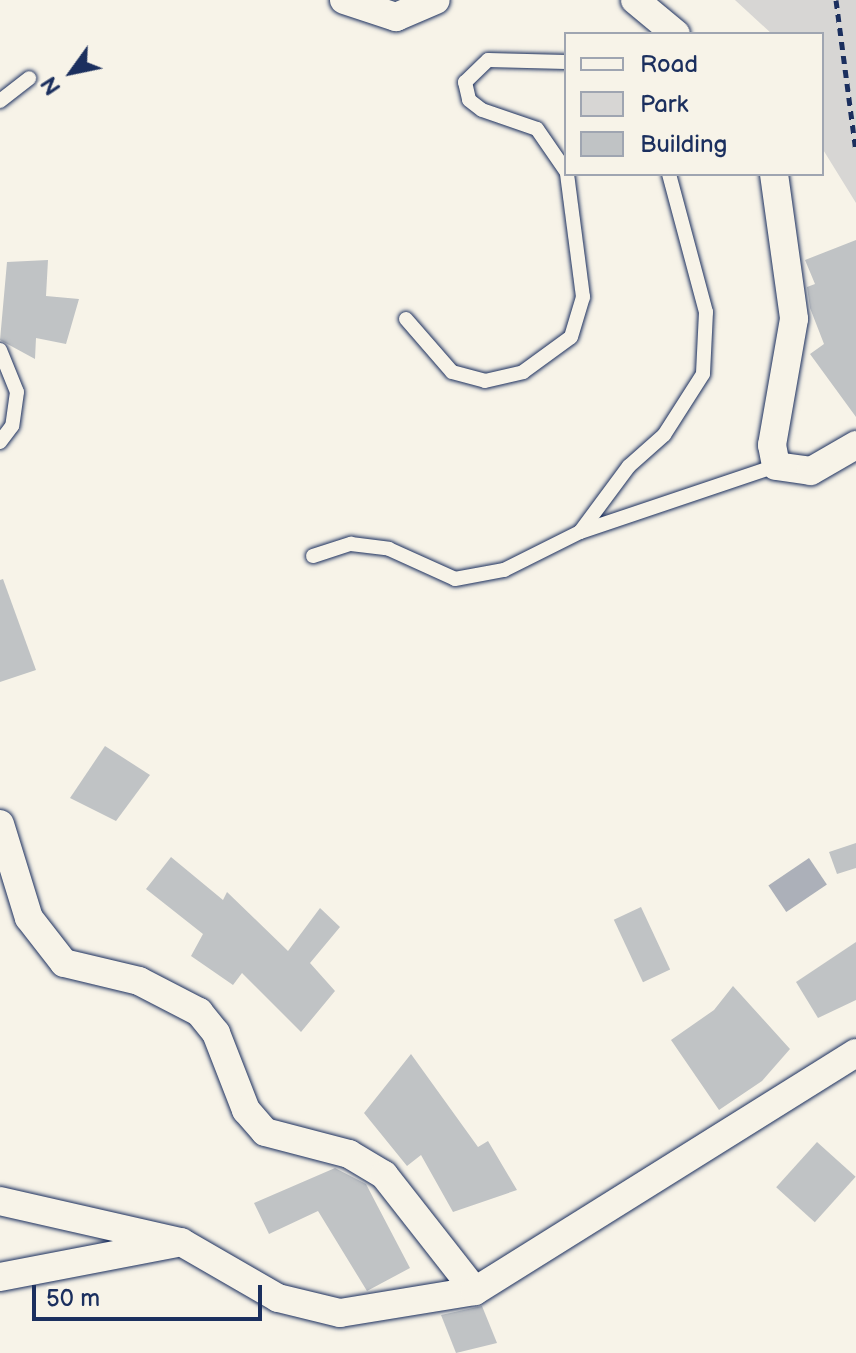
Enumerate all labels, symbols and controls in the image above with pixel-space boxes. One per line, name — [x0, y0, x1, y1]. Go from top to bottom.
north arrow — [32, 32, 112, 112]
legend — [564, 32, 824, 176]
text: Road — [640, 50, 698, 79]
text: N — [36, 71, 67, 100]
text: Park — [640, 90, 688, 119]
text: Building — [640, 130, 727, 159]
scale bar — [36, 1269, 266, 1319]
text: 50 m — [46, 1284, 100, 1313]

